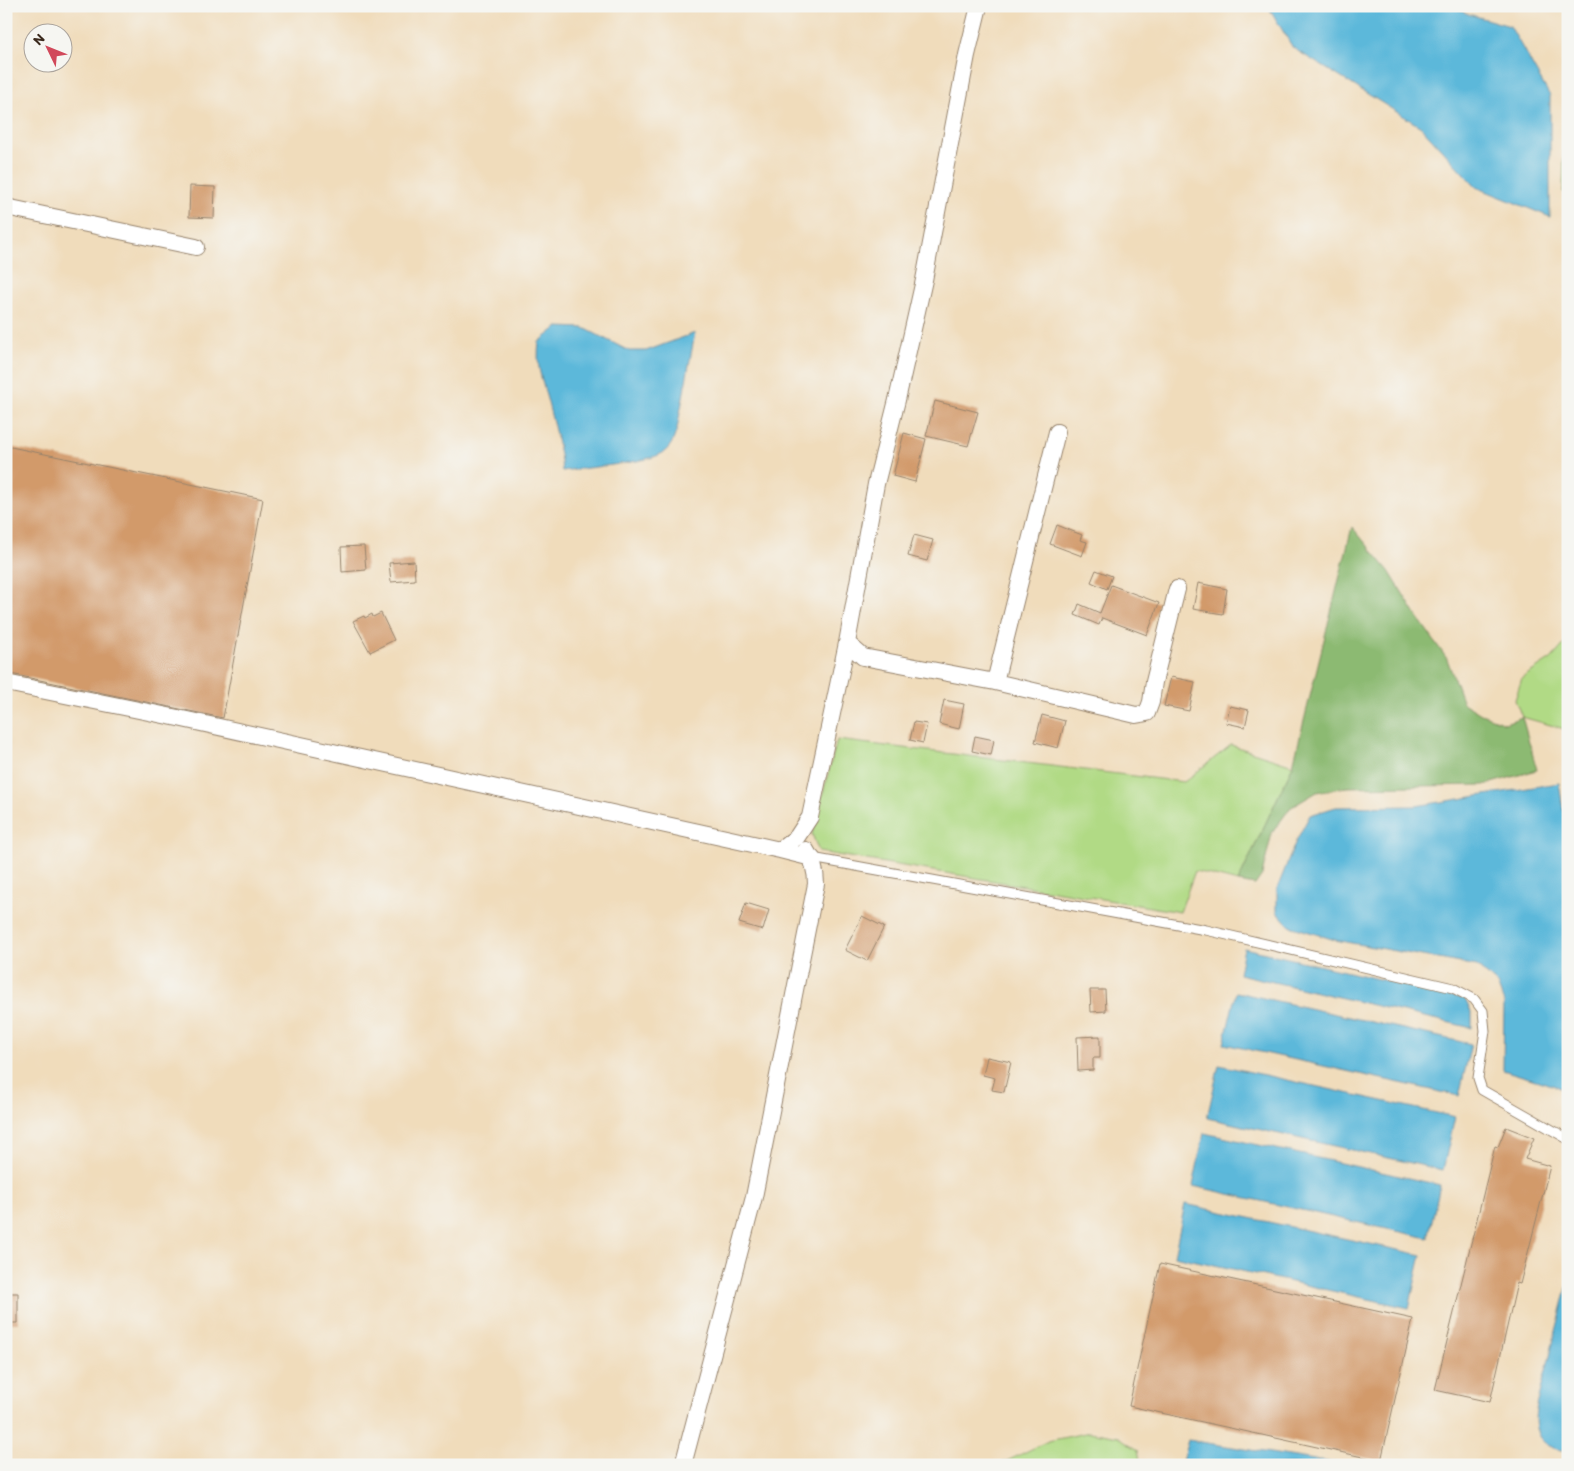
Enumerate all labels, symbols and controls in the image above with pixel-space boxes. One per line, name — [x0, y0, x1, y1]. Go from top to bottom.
north arrow — [22, 22, 72, 72]
text: N — [29, 30, 48, 49]

